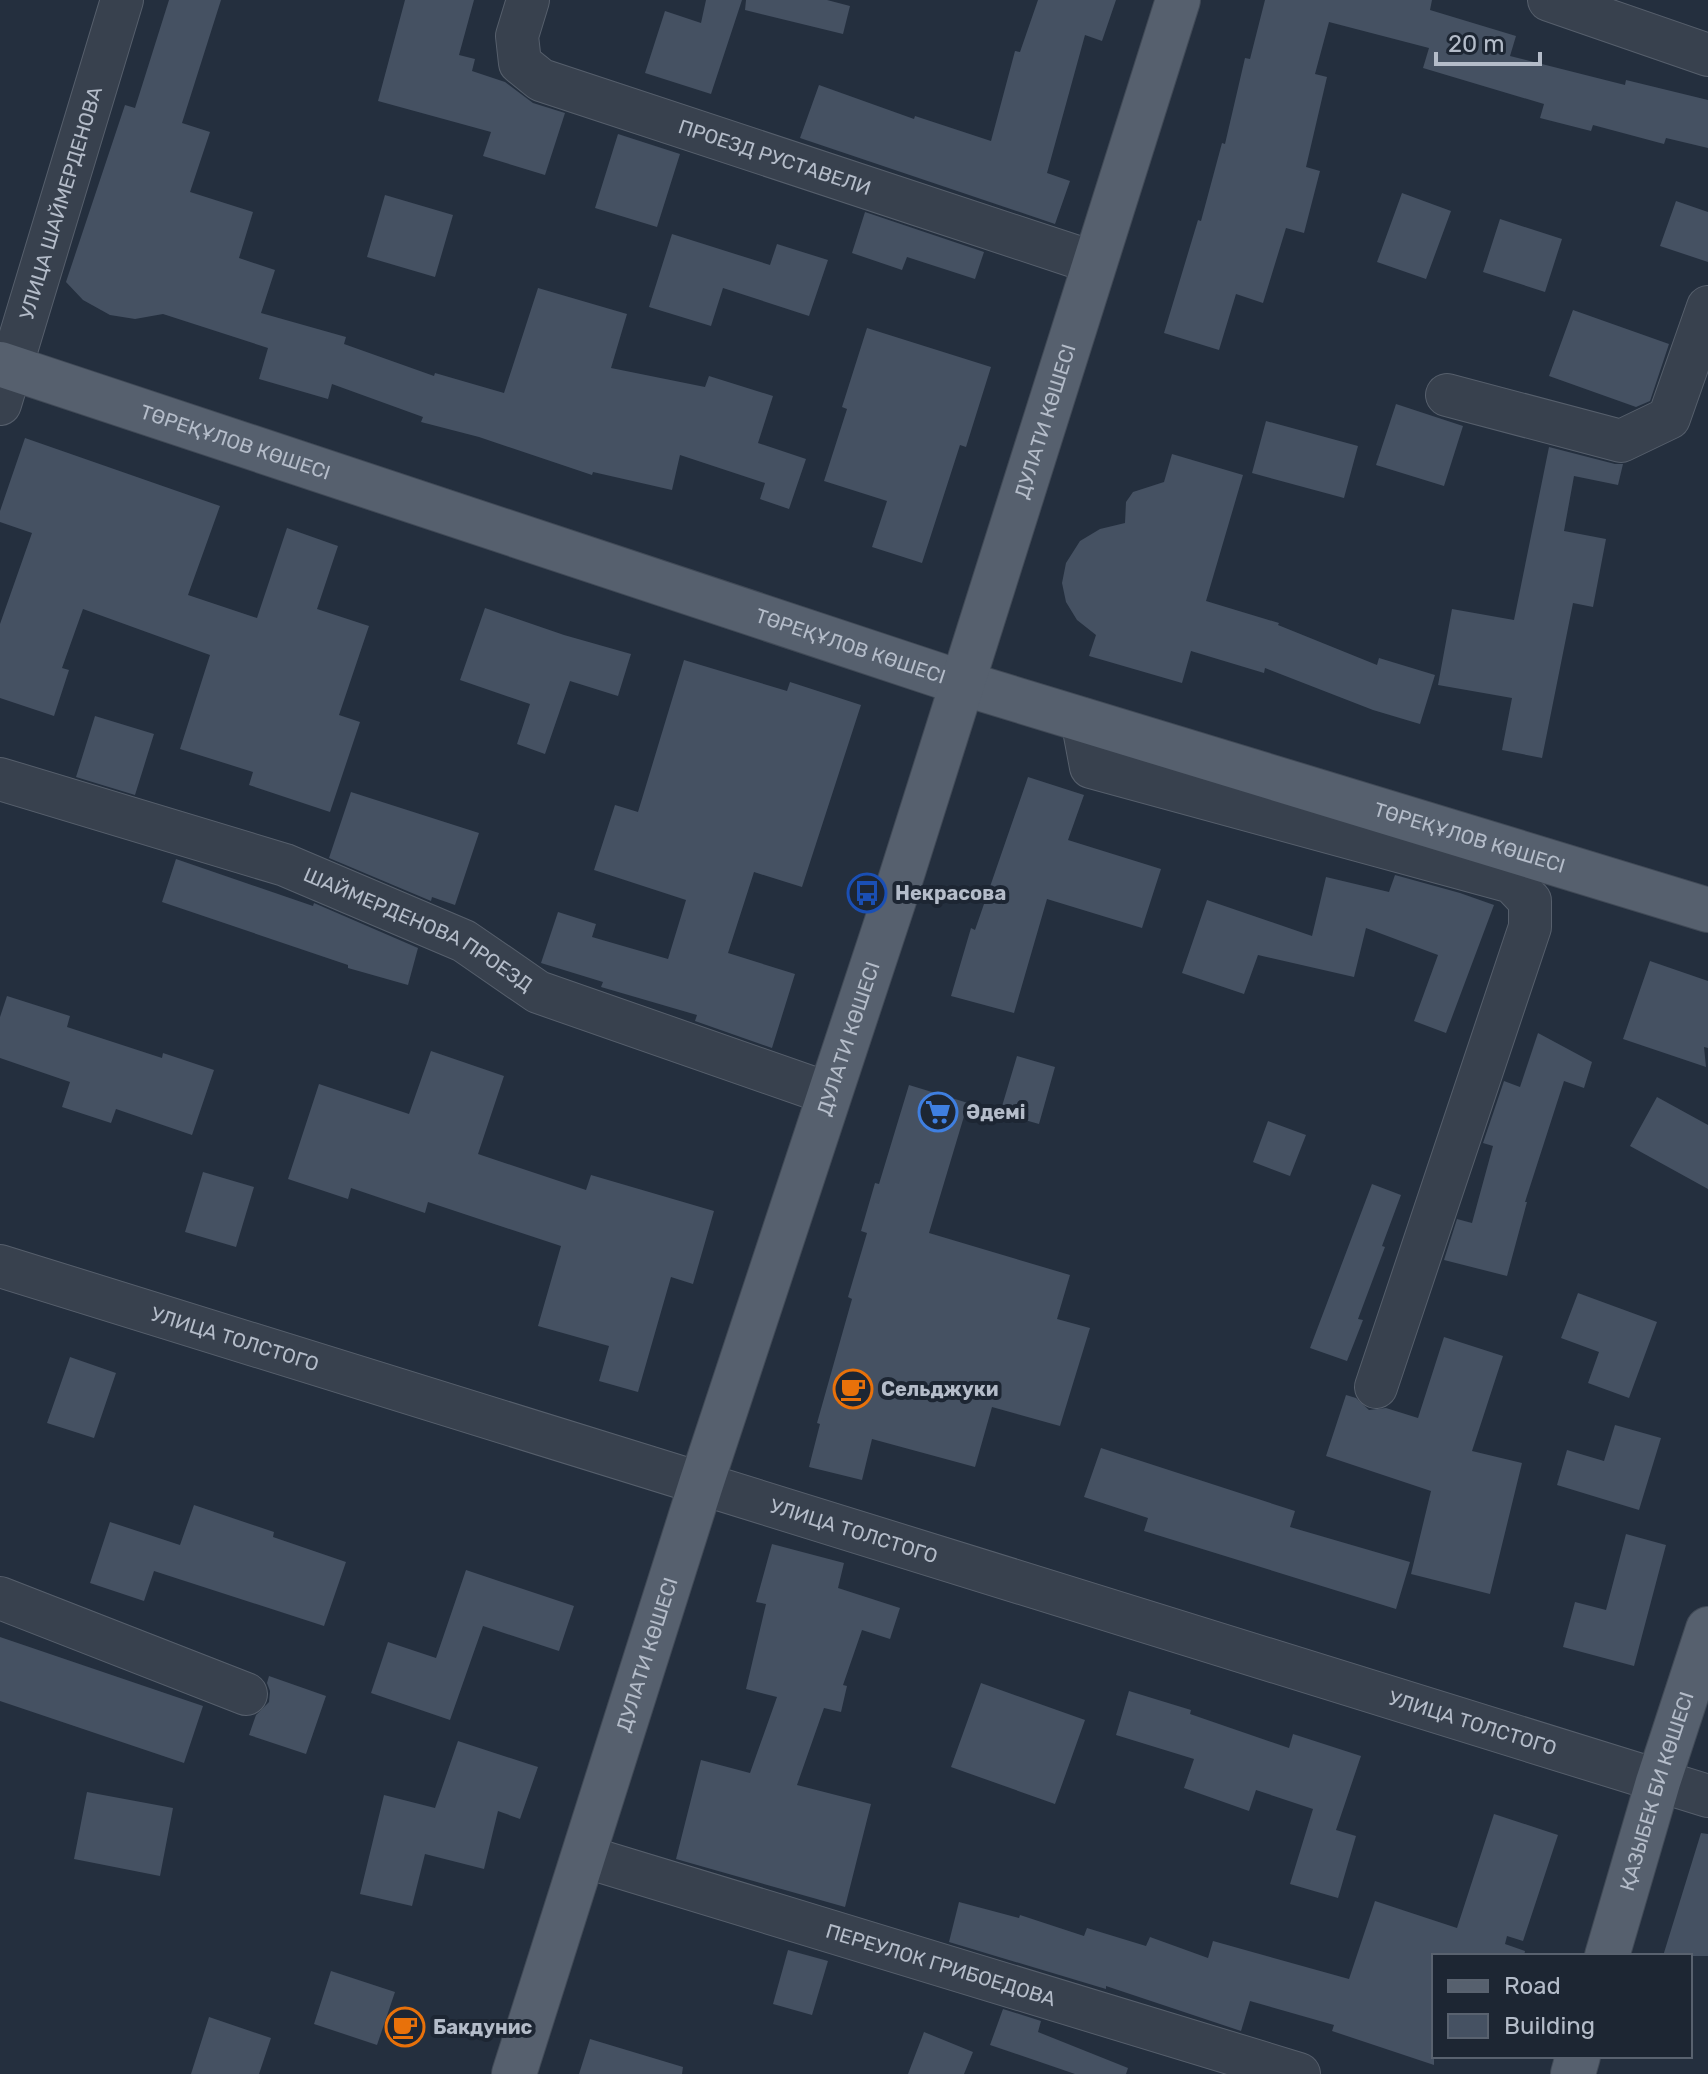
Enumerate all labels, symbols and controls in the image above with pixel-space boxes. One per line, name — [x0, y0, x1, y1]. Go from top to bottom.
scale bar — [1436, 16, 1540, 66]
text: 20 m — [1448, 30, 1505, 58]
street label: УЛИЦА ШАЙМЕРДЕНОВА — [14, 84, 107, 322]
street label: ПРОЕЗД РУСТАВЕЛИ — [675, 114, 874, 200]
street label: ДУЛАТИ КӨШЕСІ — [1009, 341, 1081, 501]
street label: ТӨРЕҚҰЛОВ КӨШЕСІ — [137, 399, 333, 485]
street label: ТӨРЕҚҰЛОВ КӨШЕСІ — [752, 603, 949, 689]
street label: ТӨРЕҚҰЛОВ КӨШЕСІ — [1371, 797, 1568, 878]
street label: ШАЙМЕРДЕНОВА ПРОЕЗД — [300, 862, 537, 997]
bus stop icon: Некрасова — [846, 872, 888, 914]
place label: Некрасова — [895, 881, 1006, 905]
street label: ДУЛАТИ КӨШЕСІ — [812, 959, 885, 1119]
supermarket icon: Әдемі — [917, 1091, 959, 1133]
place label: Әдемі — [966, 1100, 1025, 1124]
street label: УЛИЦА ТОЛСТОГО — [148, 1302, 322, 1376]
cafe icon: Сельджуки — [832, 1368, 874, 1410]
place label: Сельджуки — [881, 1377, 999, 1401]
street label: УЛИЦА ТОЛСТОГО — [767, 1494, 941, 1568]
street label: ДУЛАТИ КӨШЕСІ — [611, 1574, 683, 1735]
street label: УЛИЦА ТОЛСТОГО — [1386, 1686, 1560, 1760]
street label: ҚАЗЫБЕК БИ КӨШЕСІ — [1615, 1689, 1699, 1894]
street label: ПЕРЕУЛОК ГРИБОЕДОВА — [823, 1919, 1059, 2011]
legend — [1432, 1954, 1692, 2058]
text: Road — [1504, 1972, 1561, 2000]
cafe icon: Бакдунис — [384, 2006, 426, 2048]
text: Building — [1504, 2012, 1595, 2040]
place label: Бакдунис — [433, 2015, 533, 2039]

